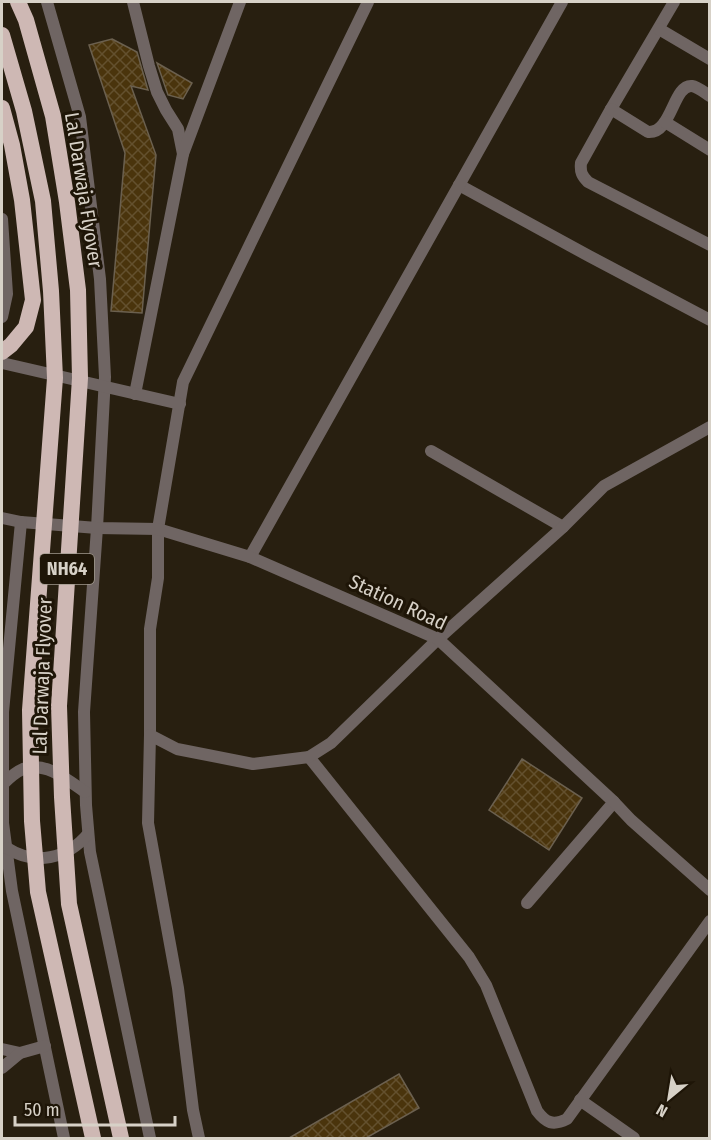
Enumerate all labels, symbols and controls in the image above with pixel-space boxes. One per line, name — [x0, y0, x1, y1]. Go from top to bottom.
street label: Lal Darwaja Flyover — [60, 111, 108, 269]
road number: NH64 — [40, 554, 94, 584]
street label: Station Road — [345, 569, 451, 635]
street label: Lal Darwaja Flyover — [27, 597, 57, 755]
north arrow — [639, 1068, 699, 1128]
scale bar — [15, 1089, 176, 1127]
text: 50 m — [24, 1099, 60, 1121]
text: N — [653, 1100, 671, 1121]

